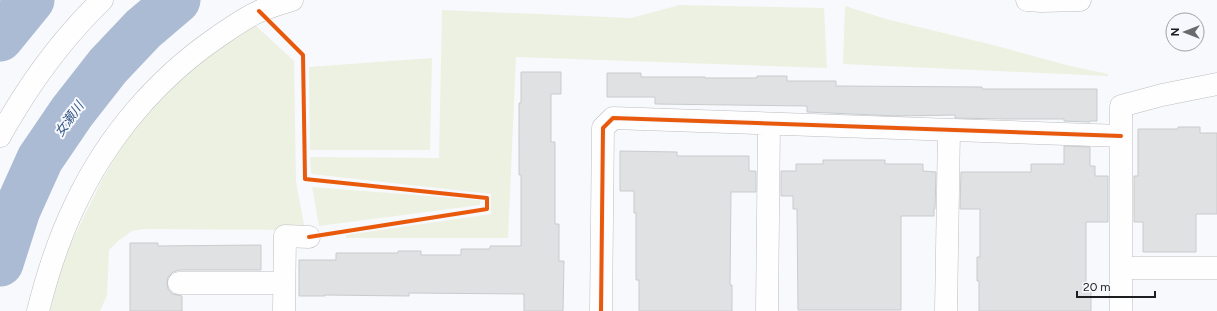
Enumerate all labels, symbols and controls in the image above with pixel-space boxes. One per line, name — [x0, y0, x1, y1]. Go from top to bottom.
north arrow — [1165, 12, 1205, 52]
text: N — [1169, 28, 1182, 36]
water label: 女瀬川 — [51, 97, 88, 139]
scale bar — [1077, 273, 1155, 299]
text: 20 m — [1083, 280, 1111, 294]

